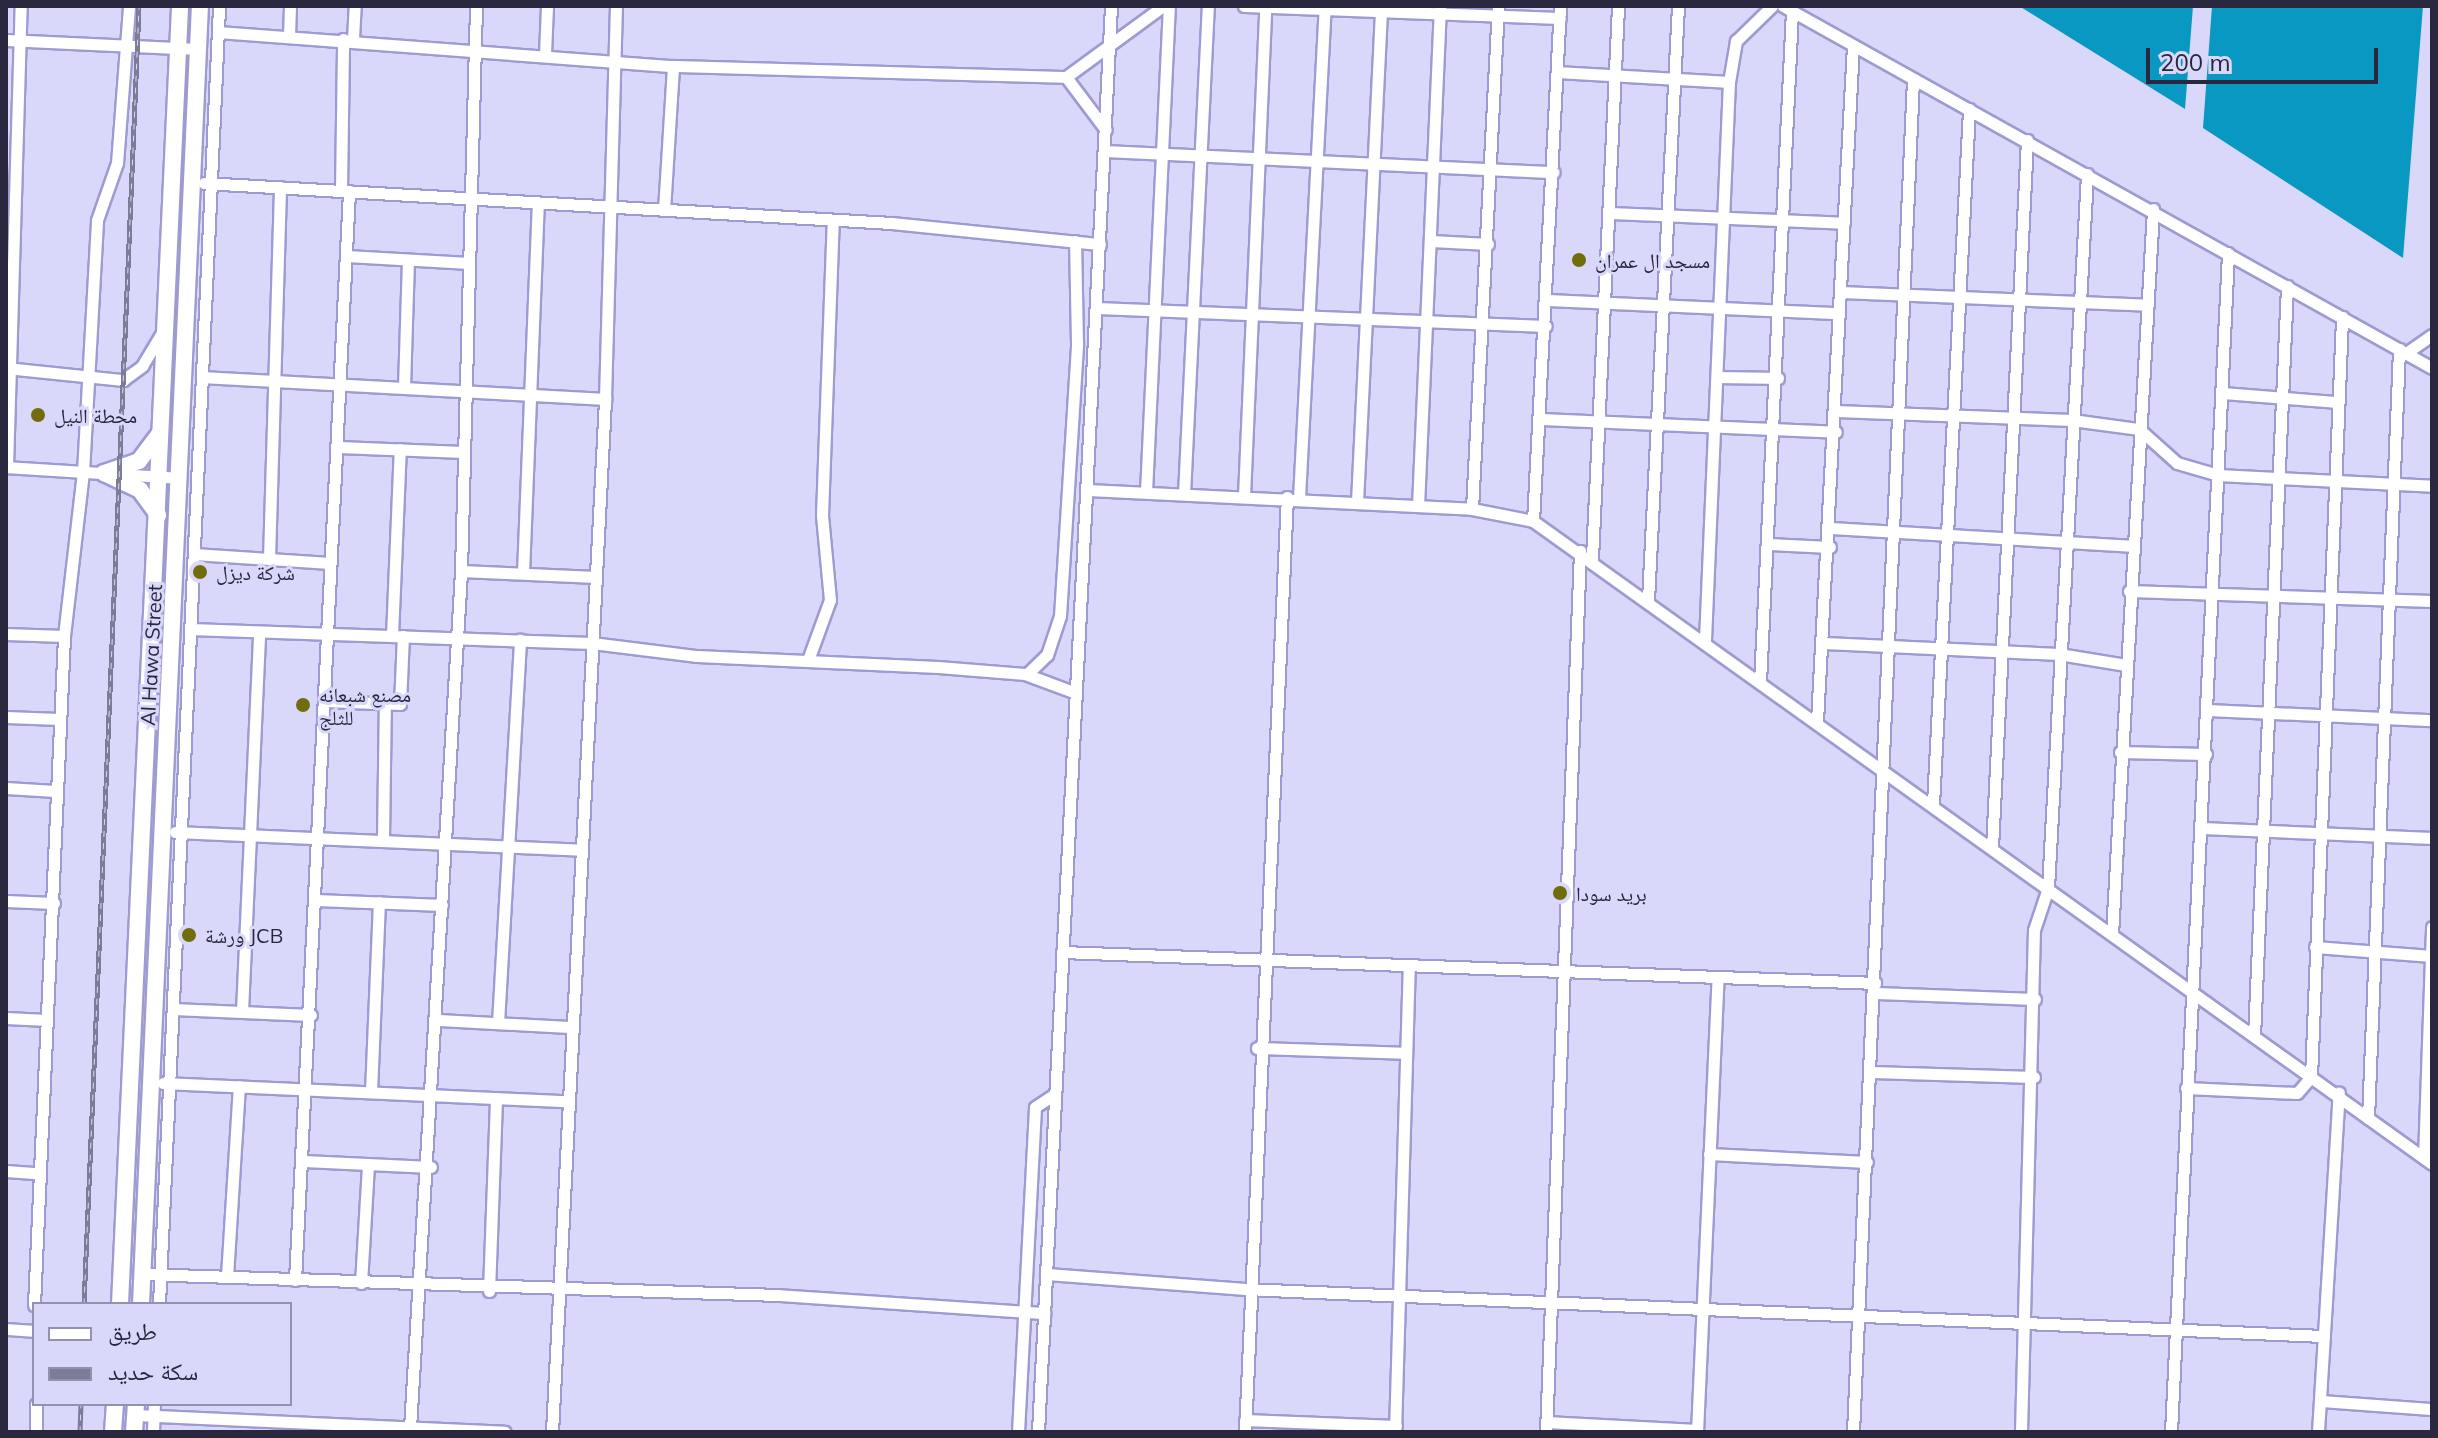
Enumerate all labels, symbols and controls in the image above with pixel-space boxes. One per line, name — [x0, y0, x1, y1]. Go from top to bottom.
scale bar — [2150, 32, 2382, 82]
text: 200 m — [2160, 47, 2231, 77]
place label: مسجد ال عمران — [1595, 248, 1710, 272]
marker: مسجد ال عمران — [1570, 251, 1588, 269]
place label: محطة النيل — [54, 403, 137, 427]
marker: محطة النيل — [29, 406, 47, 424]
place label: شركة ديزل — [216, 560, 295, 584]
marker: شركة ديزل — [191, 563, 209, 581]
street label: Al Hawa Street — [135, 584, 167, 726]
place label: مصنع شبعانه للثلج — [319, 682, 411, 729]
marker: مصنع شبعانه للثلج — [294, 696, 312, 714]
place label: بريد سودا — [1576, 881, 1647, 905]
marker: بريد سودا — [1551, 884, 1569, 902]
place label: ورشة JCB — [205, 923, 283, 947]
marker: ورشة JCB — [180, 926, 198, 944]
legend — [32, 1302, 292, 1406]
text: طريق — [108, 1316, 157, 1346]
text: سكة حديد — [108, 1356, 198, 1386]

